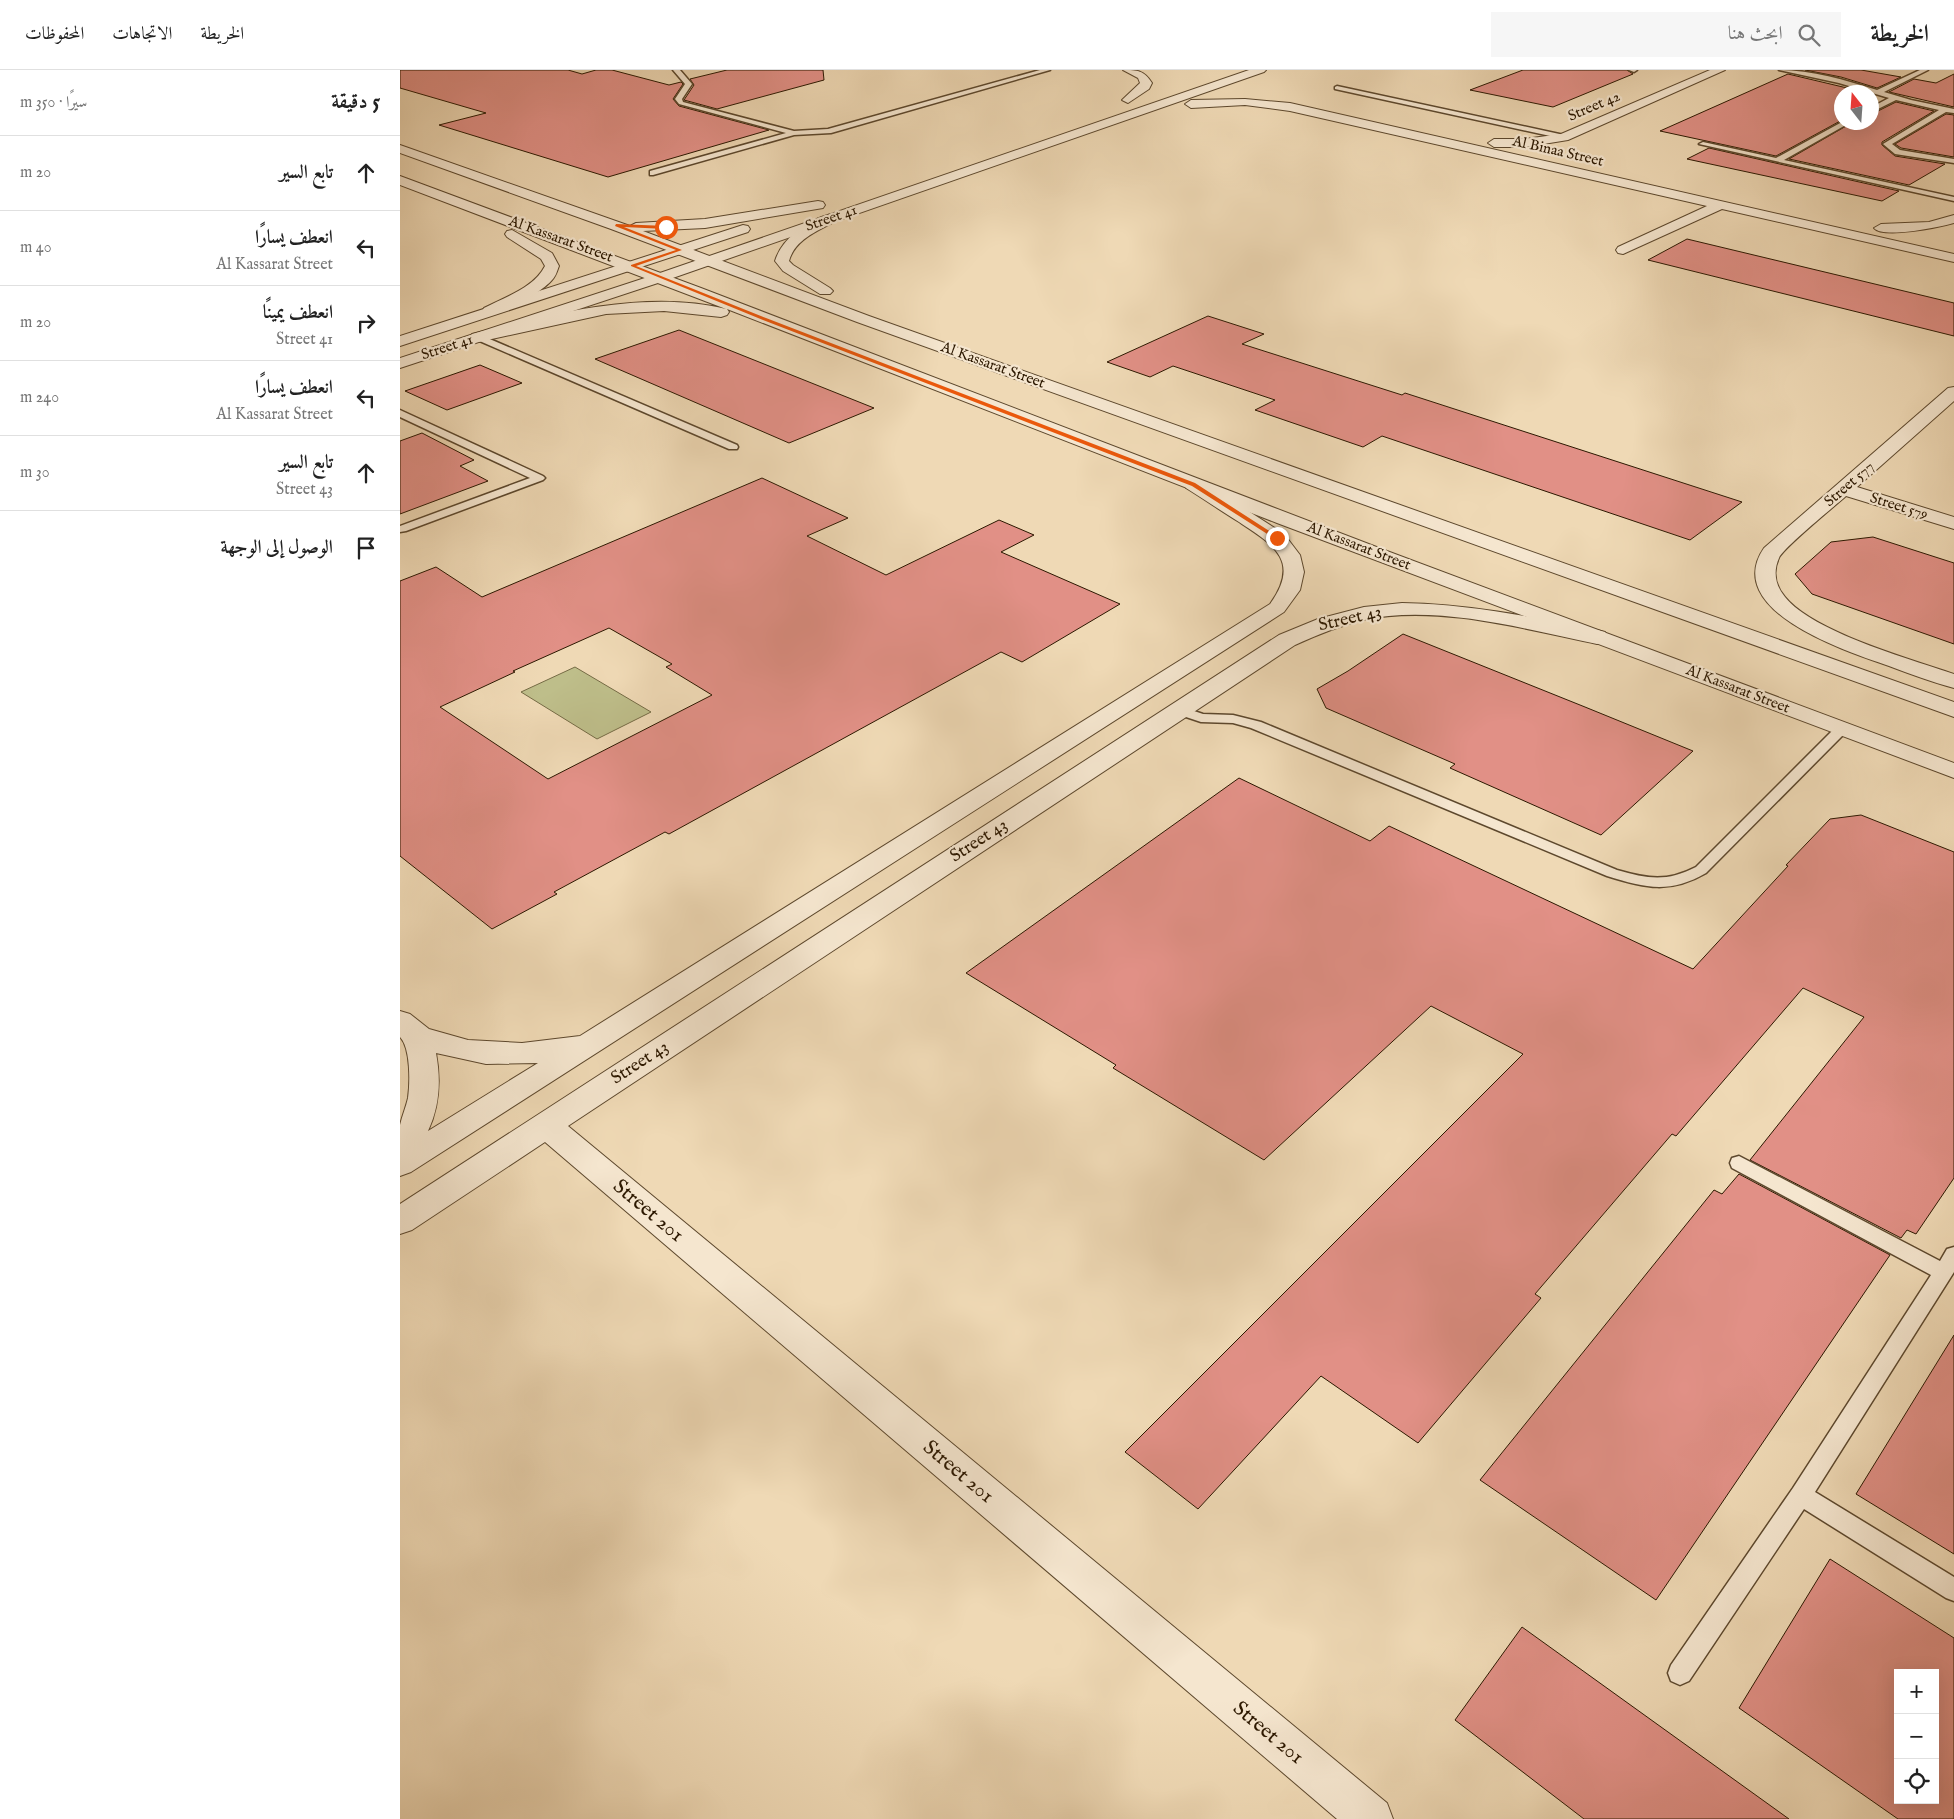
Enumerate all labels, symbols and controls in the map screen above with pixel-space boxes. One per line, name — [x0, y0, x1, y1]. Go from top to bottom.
search box — [1491, 12, 1841, 57]
text: الخريطة — [1871, 19, 1929, 50]
icon: search — [1795, 21, 1823, 49]
text: ابحث هنا — [1728, 22, 1783, 46]
text: المحفوظات — [25, 23, 84, 46]
text: الاتجاهات — [112, 23, 172, 46]
text: الخريطة — [200, 23, 244, 46]
north arrow — [1834, 85, 1879, 130]
street label: Street 42 — [1565, 87, 1623, 125]
text: 5 دقيقة — [331, 89, 380, 116]
text: سيرًا · 350 m — [20, 93, 87, 113]
street label: Al Binaa Street — [1510, 131, 1605, 171]
icon: ahead — [352, 159, 380, 187]
text: تابع السير — [279, 161, 333, 185]
text: 20 m — [20, 163, 51, 183]
street label: Street 41 — [803, 200, 859, 236]
street label: Al Kassarat Street — [505, 211, 616, 267]
route start — [655, 216, 678, 239]
text: انعطف يسارًا — [255, 226, 333, 250]
icon: left — [352, 234, 380, 262]
text: 40 m — [20, 238, 52, 258]
text: Al Kassarat Street — [216, 255, 333, 275]
text: انعطف يمينًا — [263, 301, 333, 325]
icon: right — [352, 309, 380, 337]
text: 20 m — [20, 313, 51, 333]
text: Street 41 — [276, 330, 333, 350]
street label: Street 41 — [419, 330, 475, 364]
street label: Al Kassarat Street — [937, 337, 1048, 393]
text: انعطف يسارًا — [255, 376, 333, 400]
icon: left — [352, 384, 380, 412]
text: 240 m — [20, 388, 59, 408]
text: Al Kassarat Street — [216, 405, 333, 425]
text: تابع السير — [279, 451, 333, 475]
street label: Street 577 — [1820, 457, 1878, 511]
icon: ahead — [352, 459, 380, 487]
text: 30 m — [20, 463, 50, 483]
text: Street 43 — [276, 480, 333, 500]
street label: Street 579 — [1868, 488, 1930, 524]
street label: Al Kassarat Street — [1304, 517, 1414, 575]
route end — [1266, 527, 1289, 550]
icon: arrive — [352, 534, 380, 562]
text: الوصول إلى الوجهة — [221, 536, 333, 560]
street label: Street 43 — [1316, 601, 1384, 637]
street label: Al Kassarat Street — [1683, 660, 1793, 718]
street label: Street 43 — [946, 814, 1012, 868]
street label: Street 43 — [607, 1036, 673, 1090]
street label: Street 201 — [607, 1173, 689, 1249]
street label: Street 201 — [917, 1434, 999, 1510]
map controls — [1894, 1669, 1939, 1804]
button: + — [1894, 1669, 1939, 1714]
street label: Street 201 — [1227, 1695, 1309, 1771]
button: − — [1894, 1714, 1939, 1759]
button: locate — [1894, 1759, 1939, 1804]

